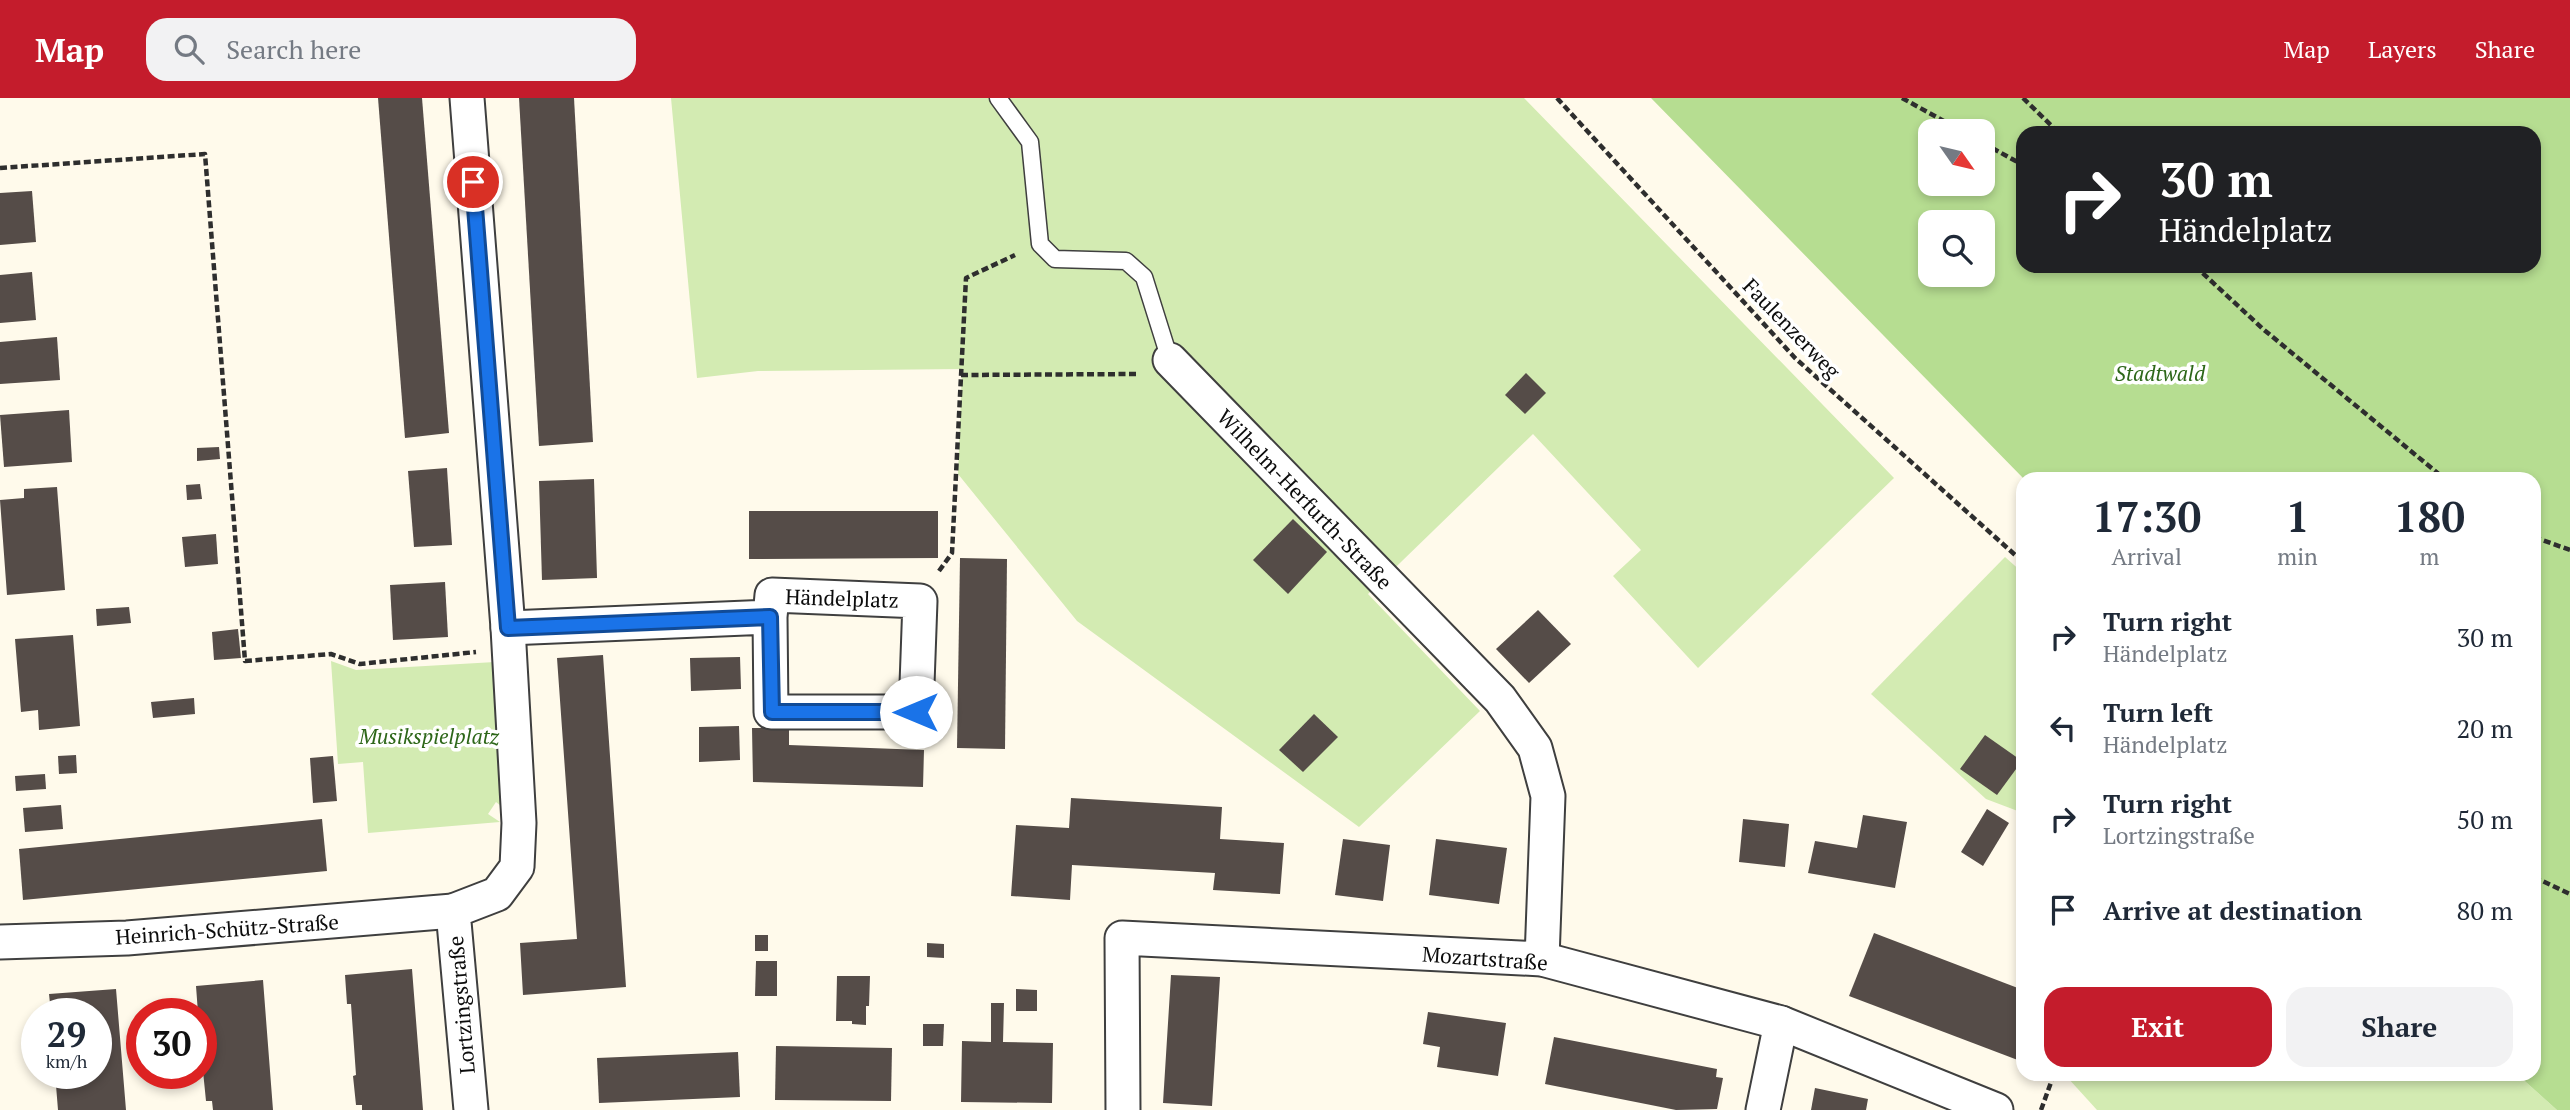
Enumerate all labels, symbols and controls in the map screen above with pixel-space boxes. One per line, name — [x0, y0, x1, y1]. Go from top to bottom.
search box — [146, 18, 636, 81]
text: Map — [35, 28, 104, 71]
icon: search — [170, 30, 208, 68]
text: Search here — [226, 32, 361, 66]
text: Map — [2283, 33, 2330, 65]
text: Layers — [2368, 33, 2437, 65]
text: Share — [2475, 33, 2535, 65]
north arrow — [1918, 119, 1995, 196]
map controls — [1918, 119, 1995, 287]
text: 30 m — [2159, 146, 2273, 211]
pin — [443, 152, 503, 212]
icon: right — [2044, 154, 2135, 245]
icon: arrive — [454, 163, 492, 201]
text: Händelplatz — [2159, 209, 2332, 251]
button: search — [1918, 210, 1995, 287]
street label: Faulenzerweg — [1737, 272, 1848, 385]
park label: Stadtwald — [2115, 359, 2206, 387]
street label: Wilhelm-Herfurth-Straße — [1211, 403, 1399, 595]
text: 17:30 — [2092, 488, 2201, 544]
text: 1 — [2286, 488, 2309, 544]
text: 180 — [2394, 488, 2465, 544]
text: Arrival — [2111, 541, 2182, 572]
text: min — [2277, 541, 2318, 572]
text: m — [2419, 541, 2439, 572]
street label: Händelplatz — [785, 582, 899, 614]
text: Turn right — [2103, 604, 2232, 638]
icon: right — [2044, 618, 2082, 656]
text: 30 m — [2457, 620, 2513, 654]
text: Händelplatz — [2103, 638, 2228, 669]
position arrow — [879, 675, 953, 749]
text: Turn left — [2103, 695, 2213, 729]
icon: left — [2044, 709, 2082, 747]
text: 20 m — [2457, 711, 2513, 745]
park label: Musikspielplatz — [358, 722, 500, 750]
text: Händelplatz — [2103, 729, 2228, 760]
text: Turn right — [2103, 786, 2232, 820]
icon: right — [2044, 800, 2082, 838]
text: 50 m — [2457, 802, 2513, 836]
text: Lortzingstraße — [2103, 820, 2255, 851]
icon: arrive — [2044, 891, 2082, 929]
text: Arrive at destination — [2103, 893, 2362, 927]
text: 80 m — [2457, 893, 2513, 927]
street label: Heinrich-Schütz-Straße — [114, 907, 340, 951]
street label: Lortzingstraße — [441, 935, 481, 1075]
street label: Mozartstraße — [1421, 940, 1549, 976]
button: Exit — [2044, 987, 2272, 1067]
button: Share — [2286, 987, 2513, 1067]
speed limit sign: 30 — [126, 998, 217, 1089]
text: 29 — [47, 1011, 86, 1057]
text: km/h — [46, 1049, 87, 1073]

